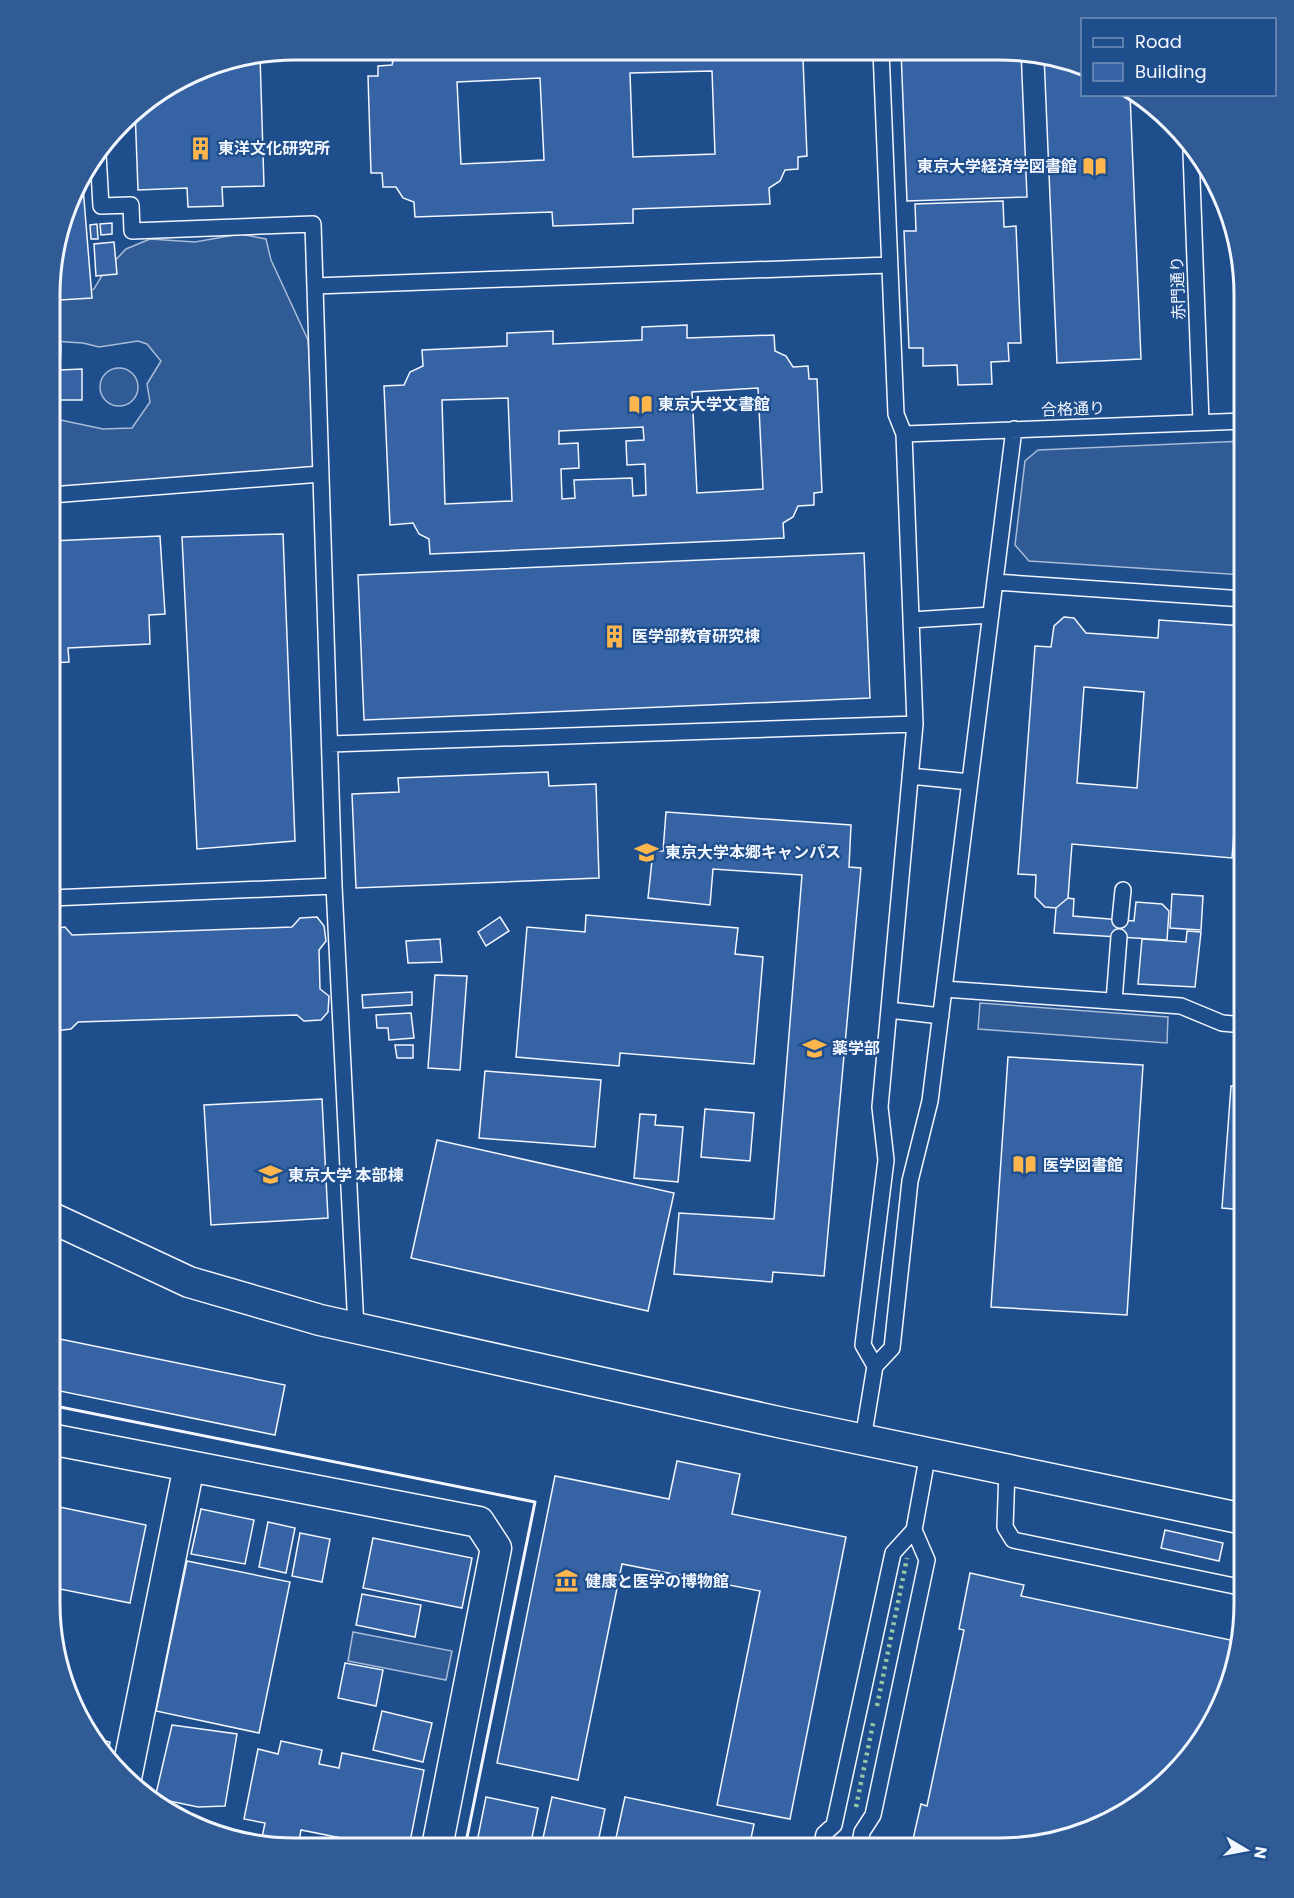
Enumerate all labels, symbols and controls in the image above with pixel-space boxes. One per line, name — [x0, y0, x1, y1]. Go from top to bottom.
legend — [1081, 18, 1276, 96]
text: Road — [1135, 29, 1182, 54]
text: Building — [1135, 59, 1207, 84]
building icon: 東洋文化研究所 — [187, 135, 213, 161]
place label: 東洋文化研究所 — [218, 137, 330, 160]
library icon: 東京大学経済学図書館 — [1082, 153, 1108, 179]
place label: 東京大学経済学図書館 — [917, 155, 1077, 178]
street label: 赤門通り — [1165, 256, 1191, 320]
library icon: 東京大学文書館 — [627, 391, 653, 417]
place label: 東京大学文書館 — [658, 393, 770, 416]
street label: 合格通り — [1041, 396, 1105, 422]
building icon: 医学部教育研究棟 — [601, 623, 627, 649]
place label: 医学部教育研究棟 — [632, 625, 760, 648]
school or university icon: 東京大学本郷キャンパス — [634, 839, 660, 865]
place label: 東京大学本郷キャンパス — [665, 841, 841, 864]
school or university icon: 薬学部 — [801, 1035, 827, 1061]
place label: 薬学部 — [832, 1037, 880, 1060]
library icon: 医学図書館 — [1012, 1152, 1038, 1178]
place label: 医学図書館 — [1043, 1154, 1123, 1177]
school or university icon: 東京大学 本部棟 — [257, 1162, 283, 1188]
place label: 東京大学 本部棟 — [288, 1164, 403, 1187]
museum icon: 健康と医学の博物館 — [554, 1568, 580, 1594]
place label: 健康と医学の博物館 — [585, 1570, 729, 1593]
north arrow — [1216, 1820, 1276, 1880]
text: N — [1248, 1845, 1273, 1860]

